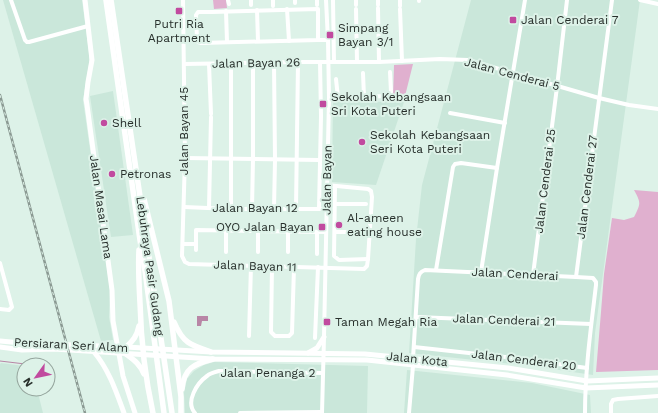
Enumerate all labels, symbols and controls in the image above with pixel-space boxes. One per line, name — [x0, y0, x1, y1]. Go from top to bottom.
marker: Putri Ria Apartment — [174, 6, 184, 16]
place label: Jalan Cenderai 7 — [521, 13, 619, 27]
marker: Jalan Cenderai 7 — [508, 15, 518, 25]
place label: Putri Ria Apartment — [148, 17, 210, 45]
place label: Simpang Bayan 3/1 — [338, 21, 394, 49]
marker: Simpang Bayan 3/1 — [325, 30, 335, 40]
street label: Jalan Bayan 26 — [212, 55, 300, 71]
street label: Jalan Cenderai 5 — [463, 55, 561, 93]
street label: Jalan Bayan 45 — [177, 87, 191, 175]
place label: Sekolah Kebangsaan Sri Kota Puteri — [331, 90, 451, 118]
marker: Sekolah Kebangsaan Sri Kota Puteri — [318, 99, 328, 109]
place label: Shell — [112, 116, 142, 130]
marker: Shell — [99, 118, 109, 128]
place label: Sekolah Kebangsaan Seri Kota Puteri — [370, 128, 490, 156]
street label: Jalan Cenderai 25 — [532, 128, 558, 234]
street label: Jalan Cenderai 27 — [574, 134, 600, 240]
marker: Sekolah Kebangsaan Seri Kota Puteri — [357, 137, 367, 147]
street label: Jalan Bayan — [319, 145, 335, 215]
street label: Jalan Masai Lama — [87, 154, 115, 260]
place label: Petronas — [120, 167, 171, 181]
marker: Petronas — [107, 169, 117, 179]
street label: Lebuhraya Pasir Gudang — [133, 195, 167, 337]
street label: Jalan Bayan 12 — [212, 201, 298, 215]
place label: Al-ameen eating house — [347, 211, 422, 239]
place label: OYO Jalan Bayan — [216, 220, 314, 234]
marker: Al-ameen eating house — [334, 220, 344, 230]
marker: OYO Jalan Bayan — [317, 222, 327, 232]
street label: Jalan Bayan 11 — [213, 258, 297, 274]
street label: Jalan Cenderai — [471, 265, 559, 283]
street label: Jalan Cenderai 21 — [452, 311, 556, 329]
place label: Taman Megah Ria — [335, 315, 437, 329]
marker: Taman Megah Ria — [322, 317, 332, 327]
street label: Persiaran Seri Alam — [14, 335, 128, 355]
street label: Jalan Cenderai 20 — [471, 347, 577, 373]
street label: Jalan Kota — [386, 349, 449, 369]
north arrow — [16, 357, 56, 397]
street label: Jalan Penanga 2 — [220, 366, 316, 380]
text: N — [20, 375, 36, 389]

